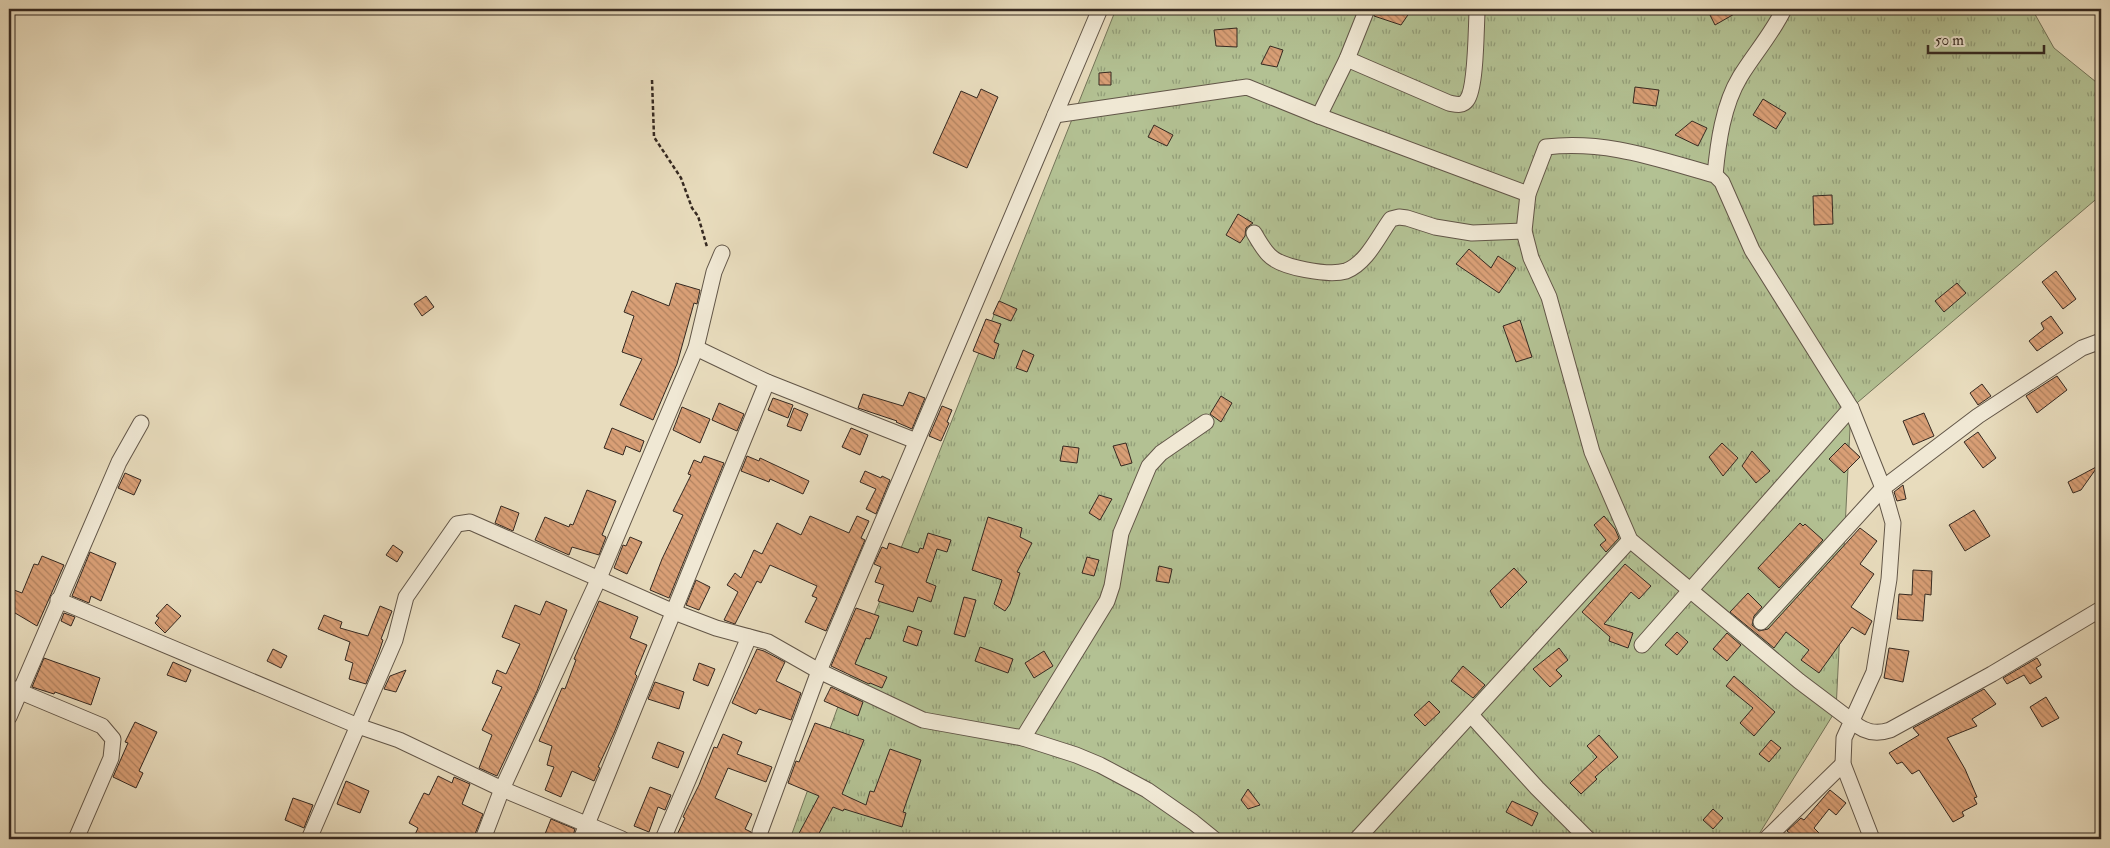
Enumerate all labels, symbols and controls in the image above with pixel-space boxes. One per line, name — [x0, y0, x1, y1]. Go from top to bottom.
scale bar — [1928, 22, 2044, 54]
text: 50 m — [1935, 31, 1964, 50]

